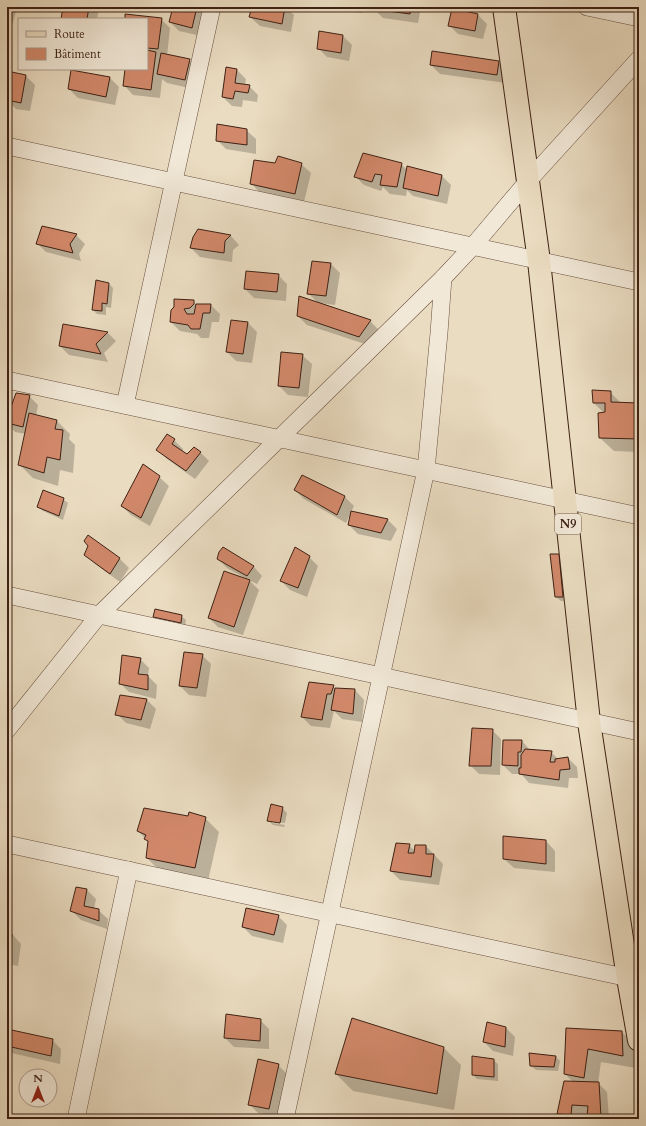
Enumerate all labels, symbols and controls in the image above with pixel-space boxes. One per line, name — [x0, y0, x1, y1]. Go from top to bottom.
legend — [18, 18, 148, 70]
text: Route — [54, 26, 85, 42]
text: Bâtiment — [54, 46, 101, 62]
road number: N9 — [555, 514, 581, 534]
north arrow — [18, 1068, 58, 1108]
text: N — [33, 1071, 43, 1086]

